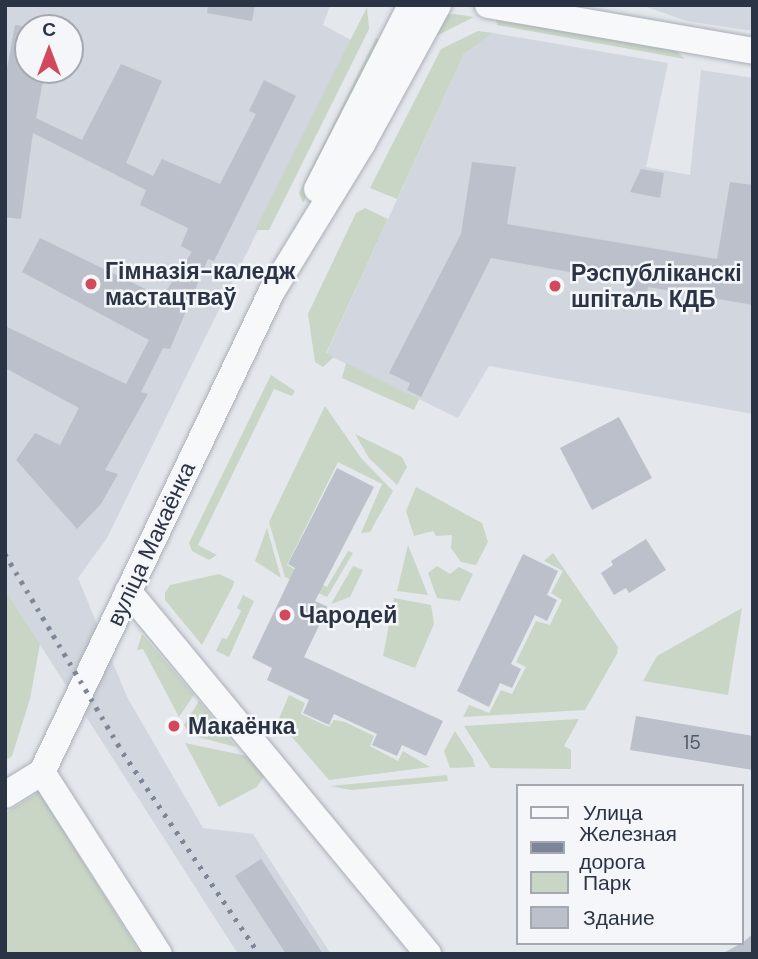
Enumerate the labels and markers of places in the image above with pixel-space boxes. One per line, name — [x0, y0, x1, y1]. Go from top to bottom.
place label: Гімназія-каледж мастацтваў — [105, 257, 295, 311]
place label: Рэспубліканскі шпіталь КДБ — [571, 259, 742, 313]
marker: Гімназія-каледж мастацтваў — [83, 276, 99, 292]
marker: Рэспубліканскі шпіталь КДБ — [545, 276, 565, 296]
place label: Чародей — [299, 601, 397, 629]
marker: Чародей — [277, 607, 293, 623]
place label: Макаёнка — [188, 712, 296, 740]
marker: Макаёнка — [166, 718, 182, 734]

